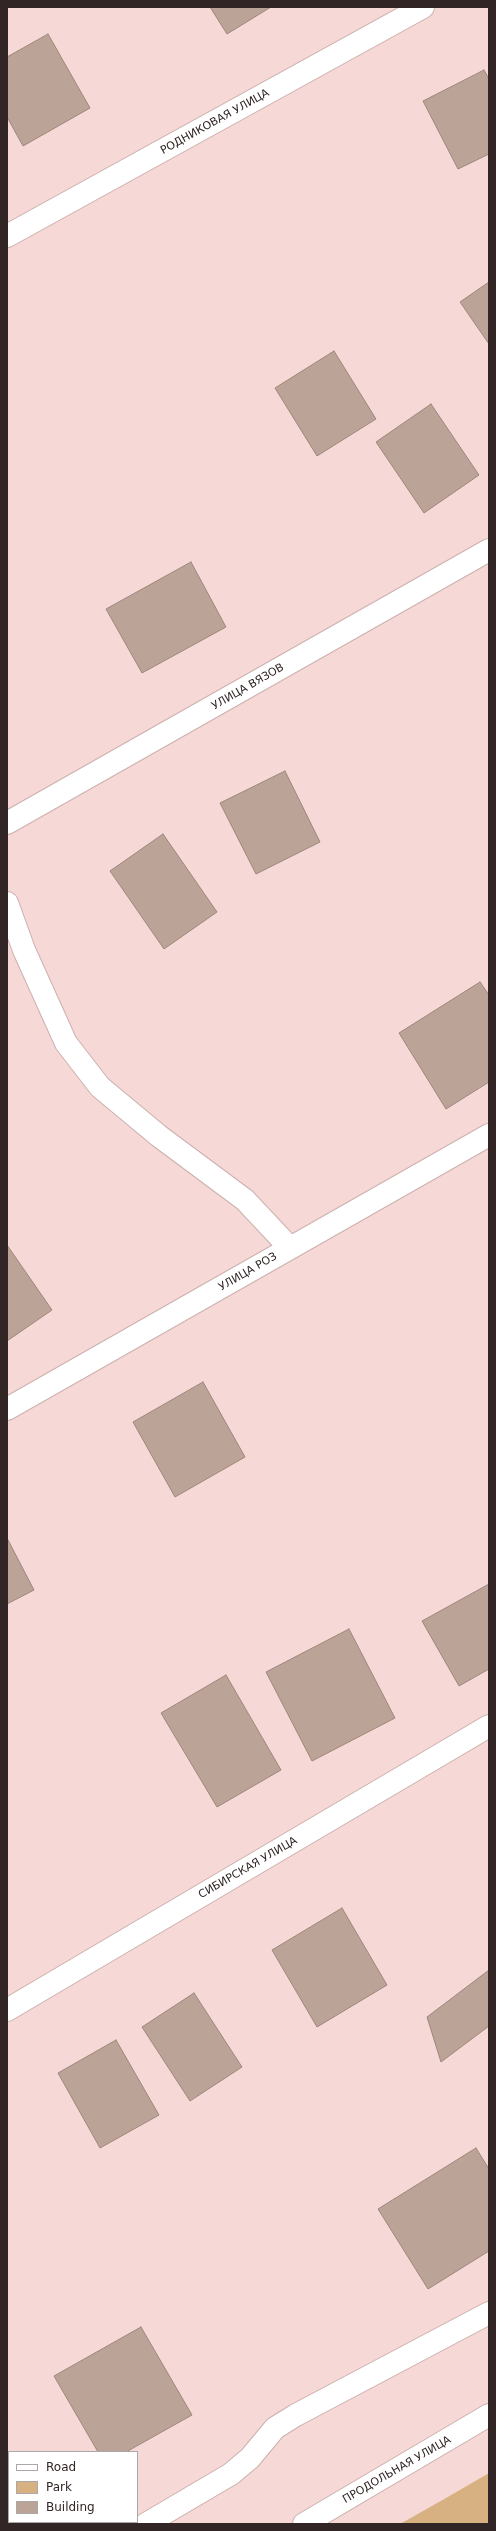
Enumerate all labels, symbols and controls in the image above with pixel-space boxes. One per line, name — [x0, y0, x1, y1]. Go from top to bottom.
street label: РОДНИКОВАЯ УЛИЦА — [158, 87, 272, 157]
street label: УЛИЦА ВЯЗОВ — [210, 661, 286, 713]
street label: УЛИЦА РОЗ — [217, 1250, 279, 1294]
street label: СИБИРСКАЯ УЛИЦА — [196, 1834, 300, 1902]
street label: ПРОДОЛЬНАЯ УЛИЦА — [341, 2434, 453, 2506]
legend — [8, 2451, 138, 2523]
text: Road — [46, 2460, 76, 2474]
text: Park — [46, 2480, 72, 2494]
text: Building — [46, 2500, 95, 2514]

